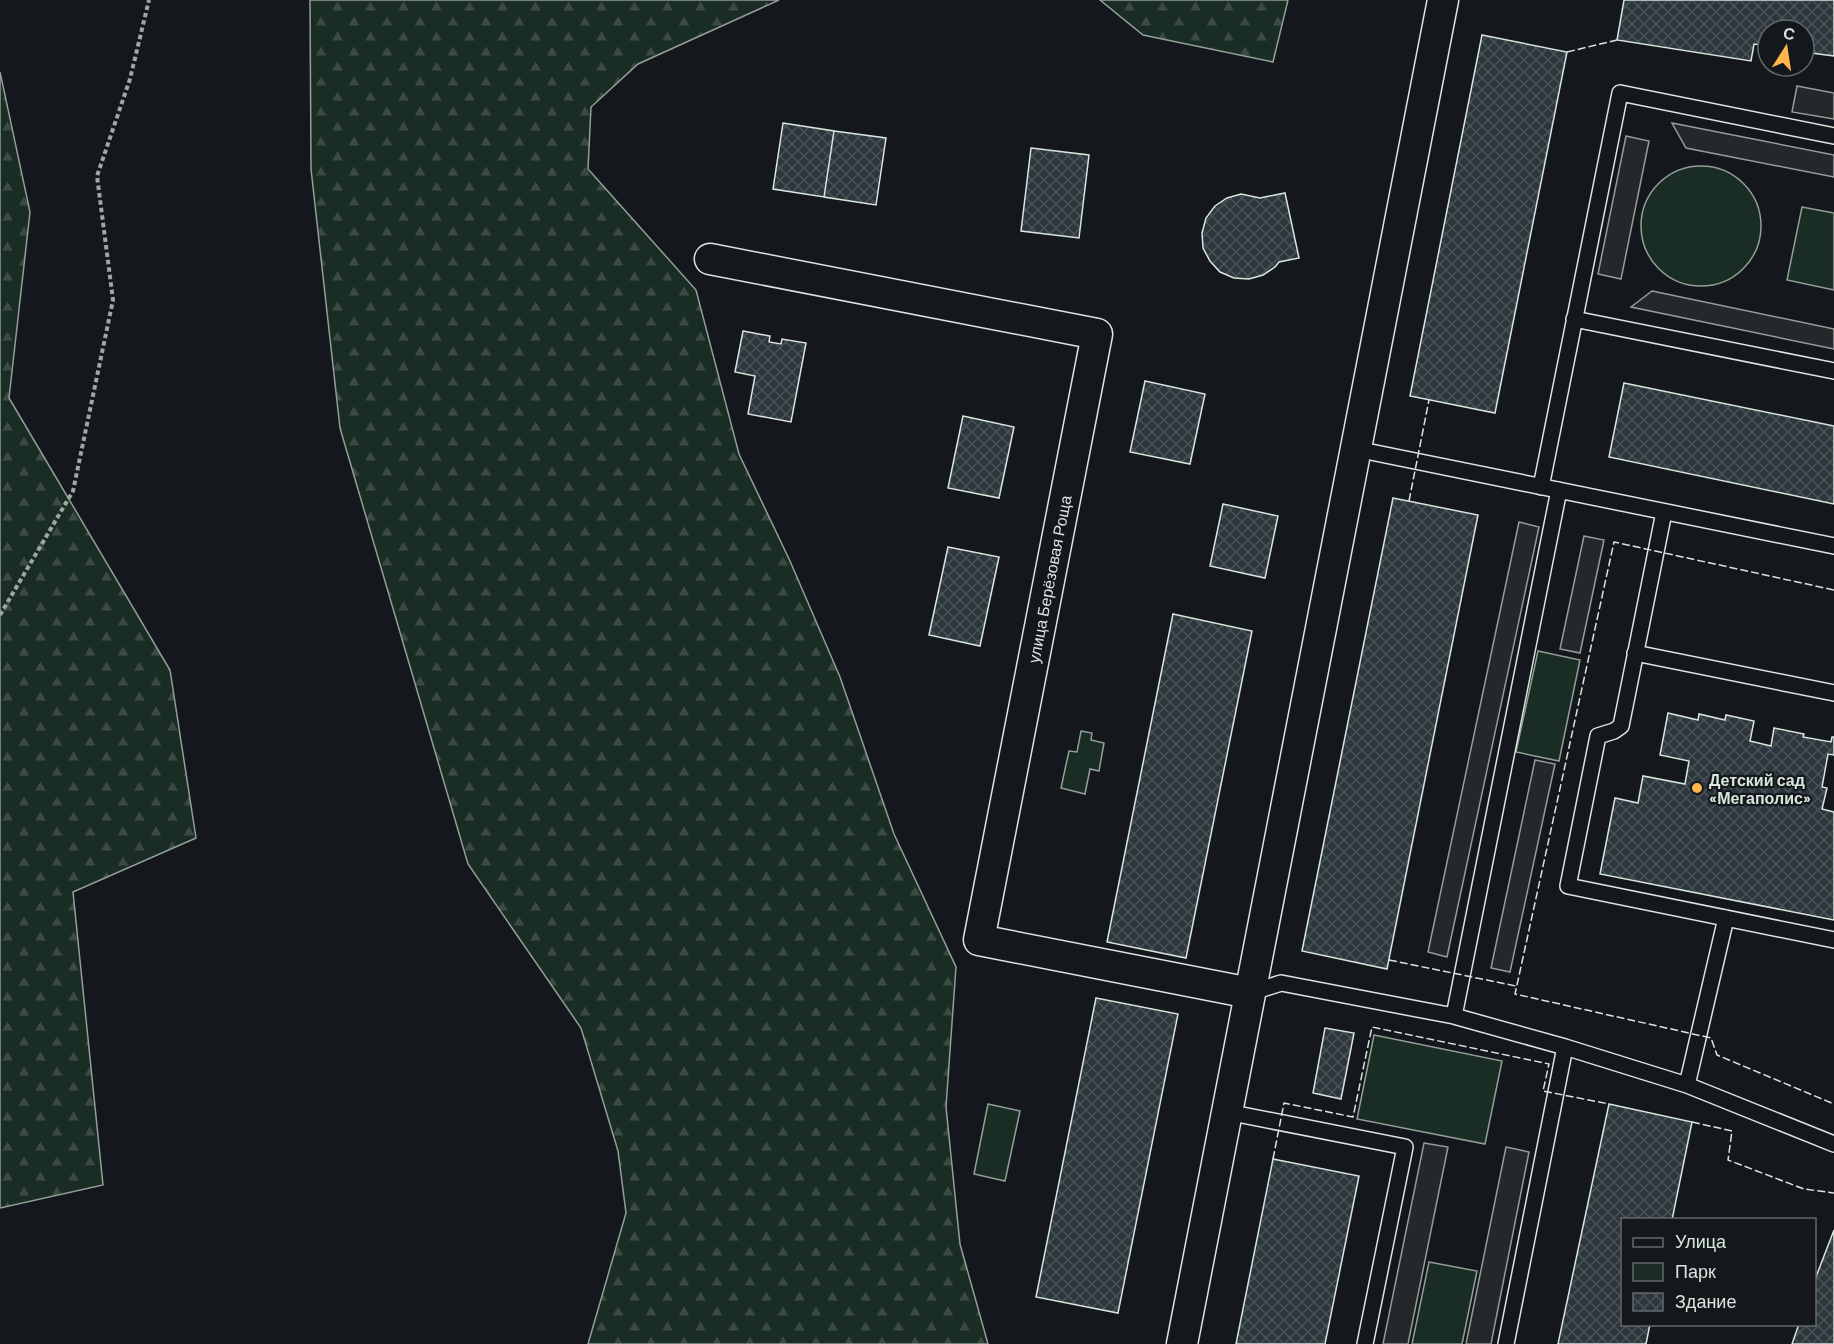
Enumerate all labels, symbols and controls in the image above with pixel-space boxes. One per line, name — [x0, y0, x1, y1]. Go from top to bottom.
north arrow — [1756, 18, 1816, 78]
text: С — [1782, 22, 1797, 43]
street label: улица Берёзовая Роща — [1023, 493, 1075, 664]
place label: Детский сад «Мегаполис» — [1709, 770, 1811, 807]
marker: Детский сад «Мегаполис» — [1690, 781, 1704, 795]
legend — [1621, 1218, 1816, 1326]
text: Улица — [1675, 1230, 1727, 1252]
text: Парк — [1675, 1260, 1716, 1282]
text: Здание — [1675, 1290, 1736, 1312]

